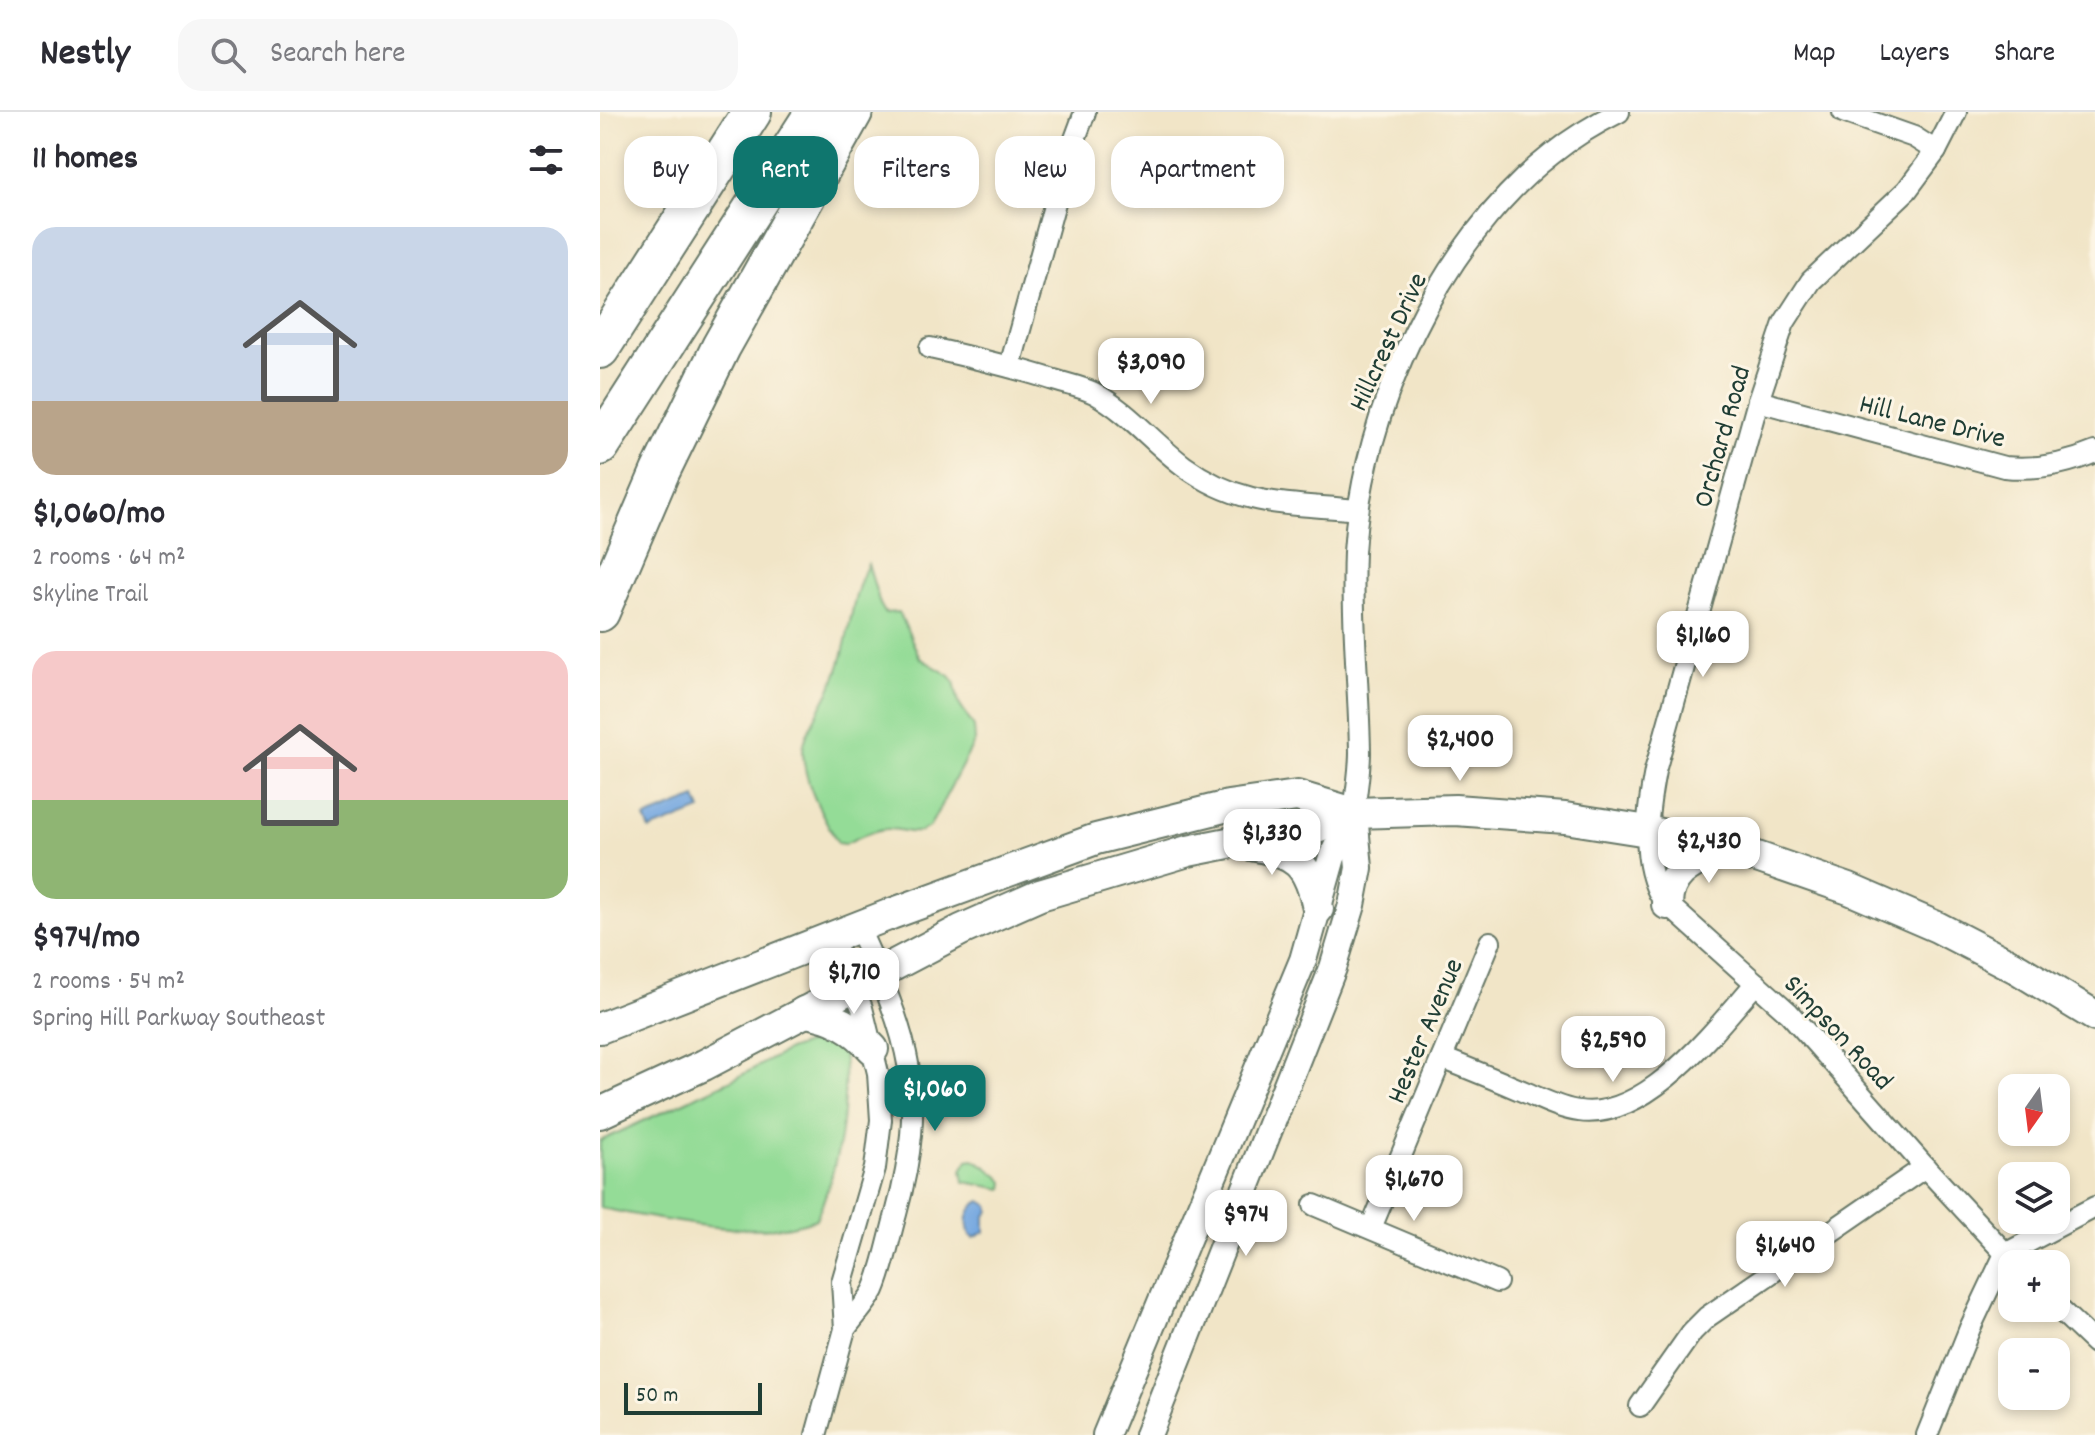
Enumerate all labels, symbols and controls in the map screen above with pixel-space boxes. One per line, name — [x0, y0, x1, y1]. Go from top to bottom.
search box — [178, 19, 738, 91]
text: Nestly — [40, 28, 130, 83]
icon: search — [206, 33, 250, 77]
text: Search here — [270, 34, 406, 77]
text: Map — [1793, 35, 1836, 75]
text: Layers — [1880, 35, 1950, 75]
text: Share — [1994, 35, 2055, 75]
text: 11 homes — [32, 136, 138, 185]
chip: Buy — [624, 136, 717, 208]
chip: Rent — [733, 136, 838, 208]
chip: Filters — [854, 136, 979, 208]
chip: New — [995, 136, 1095, 208]
chip: Apartment — [1111, 136, 1284, 208]
icon: filters — [524, 138, 568, 182]
street label: Hillcrest Drive — [1341, 267, 1440, 419]
icon: home — [228, 279, 372, 423]
pin: $3,090 — [1086, 338, 1216, 406]
text: $3,090 — [1116, 345, 1186, 382]
street label: Orchard Road — [1685, 362, 1764, 513]
street label: Hill Lane Drive — [1854, 386, 2009, 461]
text: $1,060/mo — [32, 491, 165, 540]
text: 2 rooms · 64 m² — [32, 540, 186, 577]
text: Skyline Trail — [32, 577, 148, 614]
pin: $1,160 — [1638, 611, 1768, 679]
text: $1,160 — [1675, 618, 1731, 655]
icon: home — [228, 703, 372, 847]
pin: $2,400 — [1395, 715, 1525, 783]
text: $2,400 — [1426, 722, 1494, 759]
pin: $1,330 — [1207, 809, 1337, 877]
text: $1,330 — [1241, 816, 1303, 853]
pin: $2,430 — [1644, 817, 1774, 885]
text: $2,430 — [1676, 824, 1742, 861]
text: $974/mo — [32, 915, 140, 964]
pin: $1,710 — [789, 948, 919, 1016]
street label: Hester Avenue — [1379, 953, 1476, 1111]
text: $1,710 — [827, 955, 881, 992]
text: 2 rooms · 54 m² — [32, 964, 185, 1001]
street label: Simpson Road — [1772, 968, 1901, 1101]
text: Spring Hill Parkway Southeast — [32, 1001, 325, 1038]
pin: $2,590 — [1548, 1016, 1678, 1084]
text: $2,590 — [1579, 1023, 1647, 1060]
pin: $1,060 — [870, 1065, 1000, 1133]
text: $1,060 — [903, 1072, 967, 1109]
north arrow — [1998, 1074, 2070, 1146]
map controls — [1998, 1074, 2070, 1410]
pin: $1,670 — [1349, 1155, 1479, 1223]
text: $1,670 — [1384, 1162, 1444, 1199]
button: layers — [1998, 1162, 2070, 1234]
pin: $974 — [1199, 1190, 1293, 1258]
text: $974 — [1223, 1197, 1269, 1234]
pin: $1,640 — [1720, 1221, 1850, 1289]
text: $1,640 — [1754, 1228, 1816, 1265]
button: + — [1998, 1250, 2070, 1322]
button: − — [1998, 1338, 2070, 1410]
scale bar — [624, 1379, 762, 1415]
text: 50 m — [636, 1381, 678, 1412]

